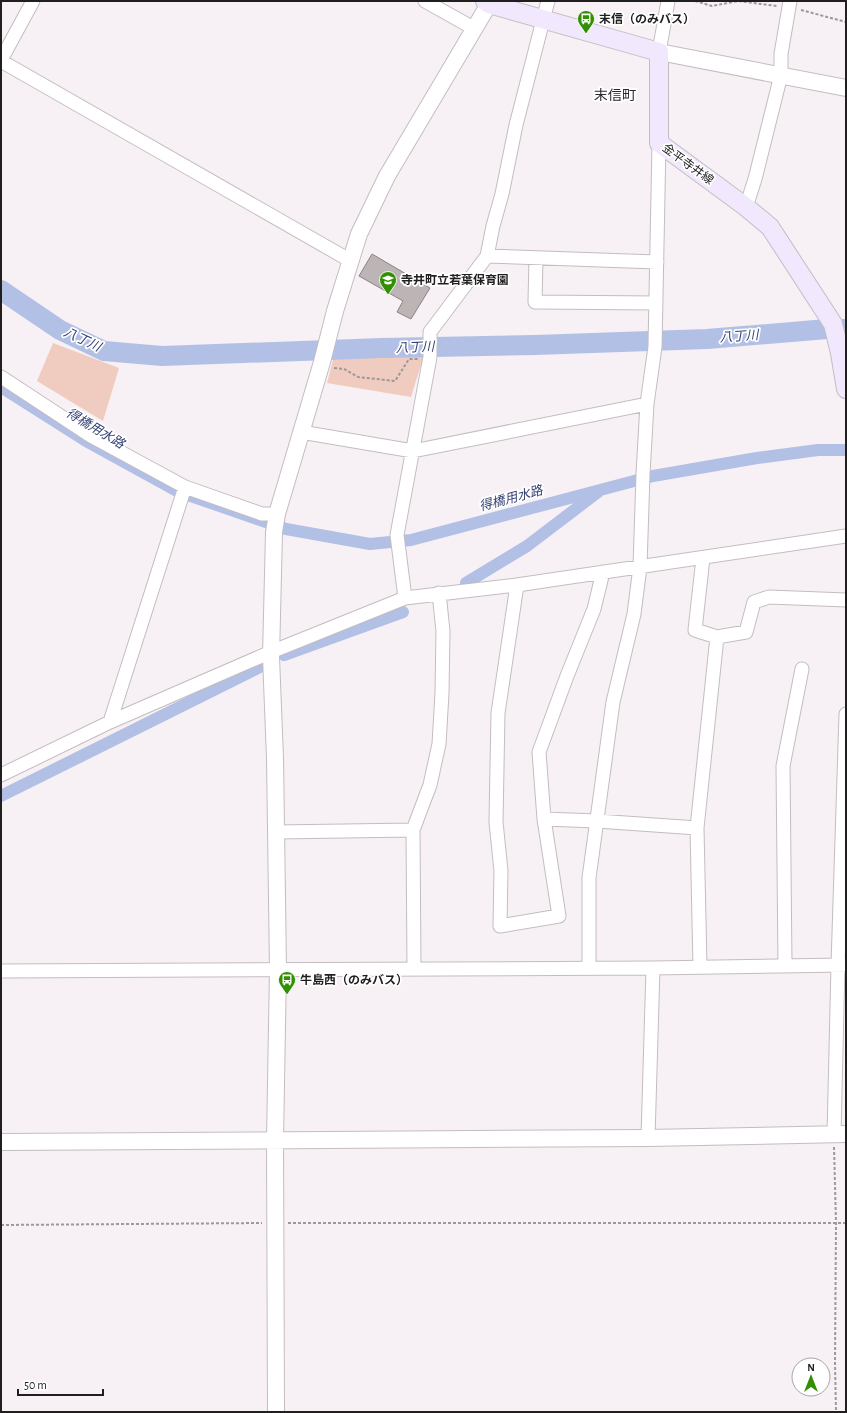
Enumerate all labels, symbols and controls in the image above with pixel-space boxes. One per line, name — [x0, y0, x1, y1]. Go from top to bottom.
bus stop icon: 末信（のみバス） — [576, 9, 596, 34]
place label: 末信（のみバス） — [599, 12, 695, 25]
district label: 末信町 — [594, 88, 636, 103]
street label: 金平寺井線 — [660, 141, 716, 186]
school or university icon: 寺井町立若葉保育園 — [378, 270, 398, 295]
place label: 寺井町立若葉保育園 — [401, 273, 509, 286]
water label: 八丁川 — [62, 325, 105, 355]
water label: 八丁川 — [719, 328, 761, 345]
water label: 八丁川 — [395, 340, 437, 355]
water label: 得橋用水路 — [64, 406, 128, 452]
water label: 得橋用水路 — [478, 483, 545, 514]
bus stop icon: 牛島西（のみバス） — [277, 970, 297, 995]
place label: 牛島西（のみバス） — [300, 973, 408, 986]
north arrow — [791, 1357, 831, 1397]
text: N — [807, 1362, 815, 1373]
scale bar — [18, 1371, 103, 1397]
text: 50 m — [24, 1379, 47, 1391]

